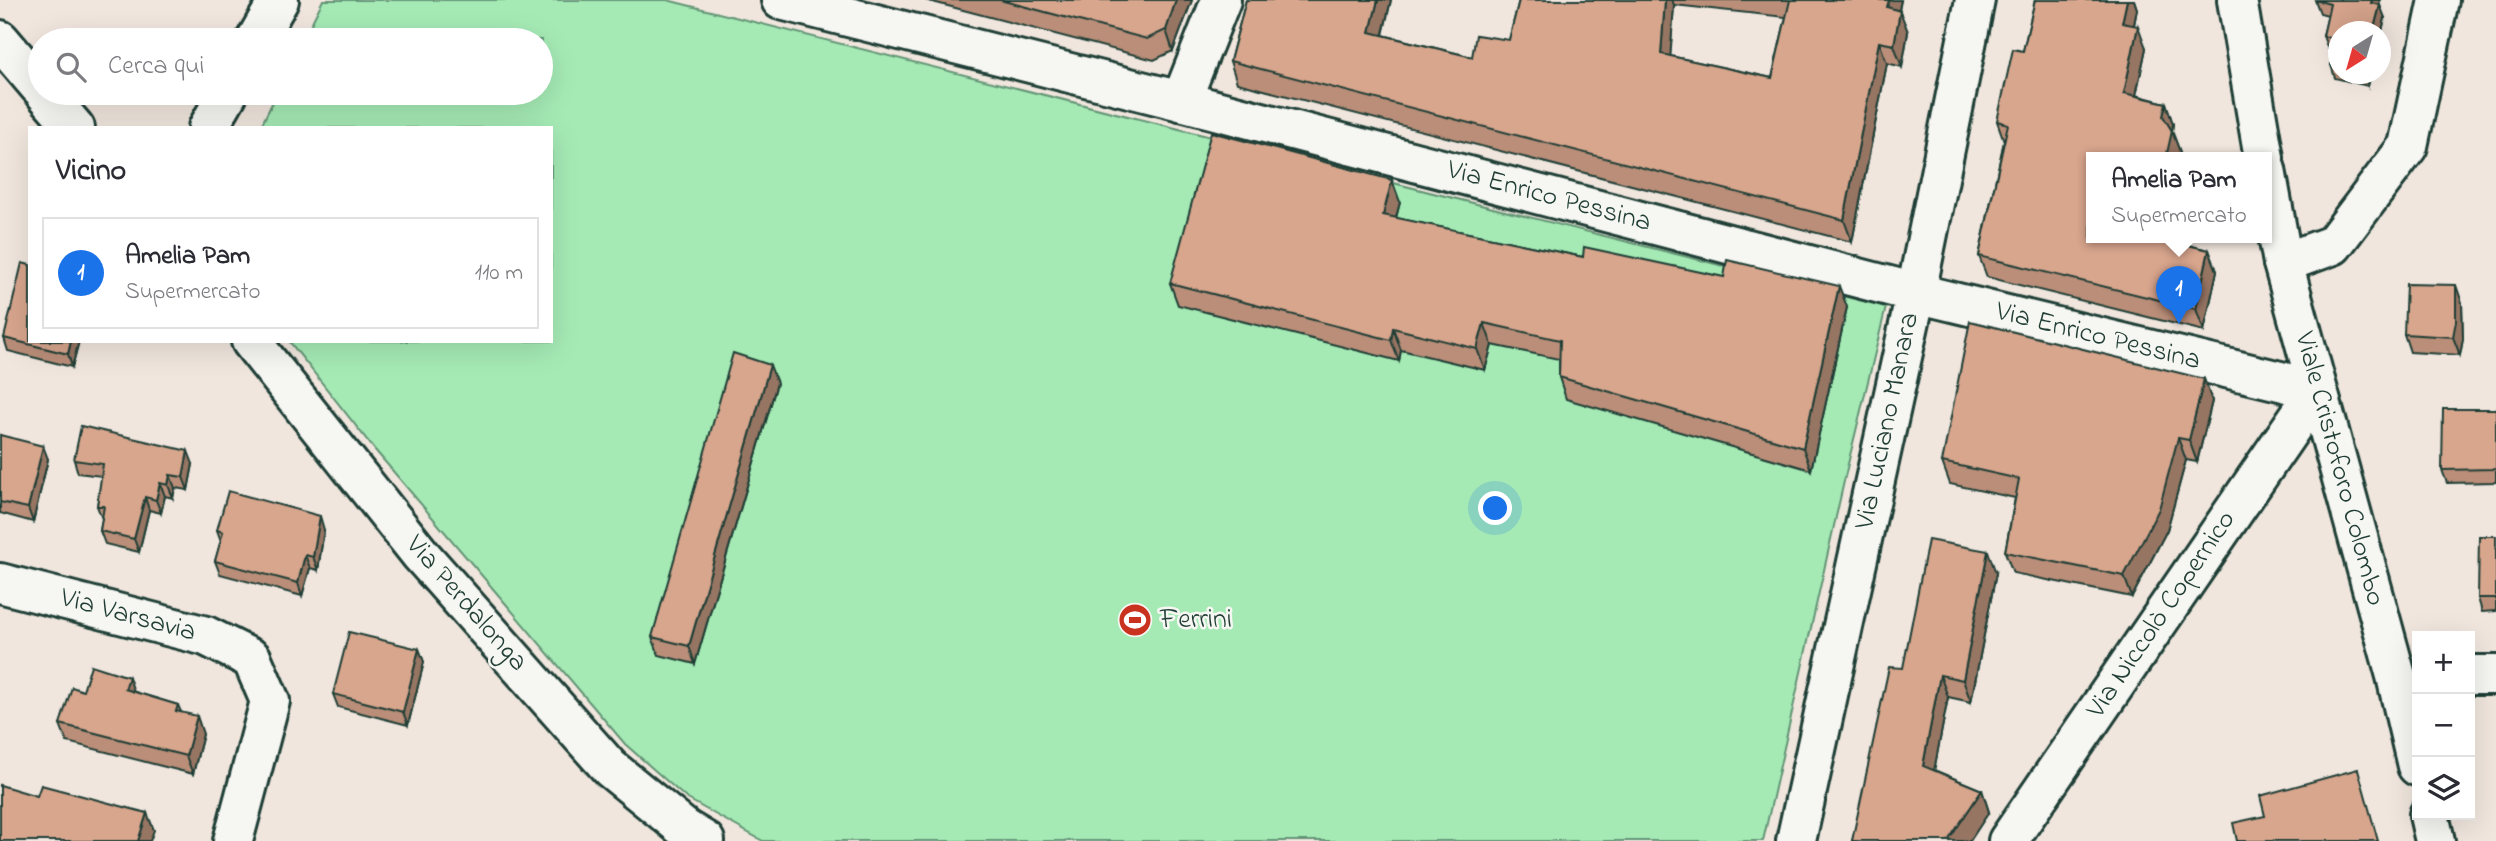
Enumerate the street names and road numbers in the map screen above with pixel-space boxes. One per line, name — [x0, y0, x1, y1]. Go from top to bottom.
street label: Via Enrico Pessina — [1441, 150, 1656, 244]
street label: Via Enrico Pessina — [1990, 291, 2205, 382]
street label: Via Luciano Manara — [1845, 309, 1931, 534]
street label: Viale Cristoforo Colombo — [2282, 327, 2395, 610]
street label: Via Niccolò Copernico — [2077, 503, 2247, 728]
street label: Via Perdalonga — [394, 526, 537, 681]
street label: Via Varsavia — [55, 578, 200, 654]

